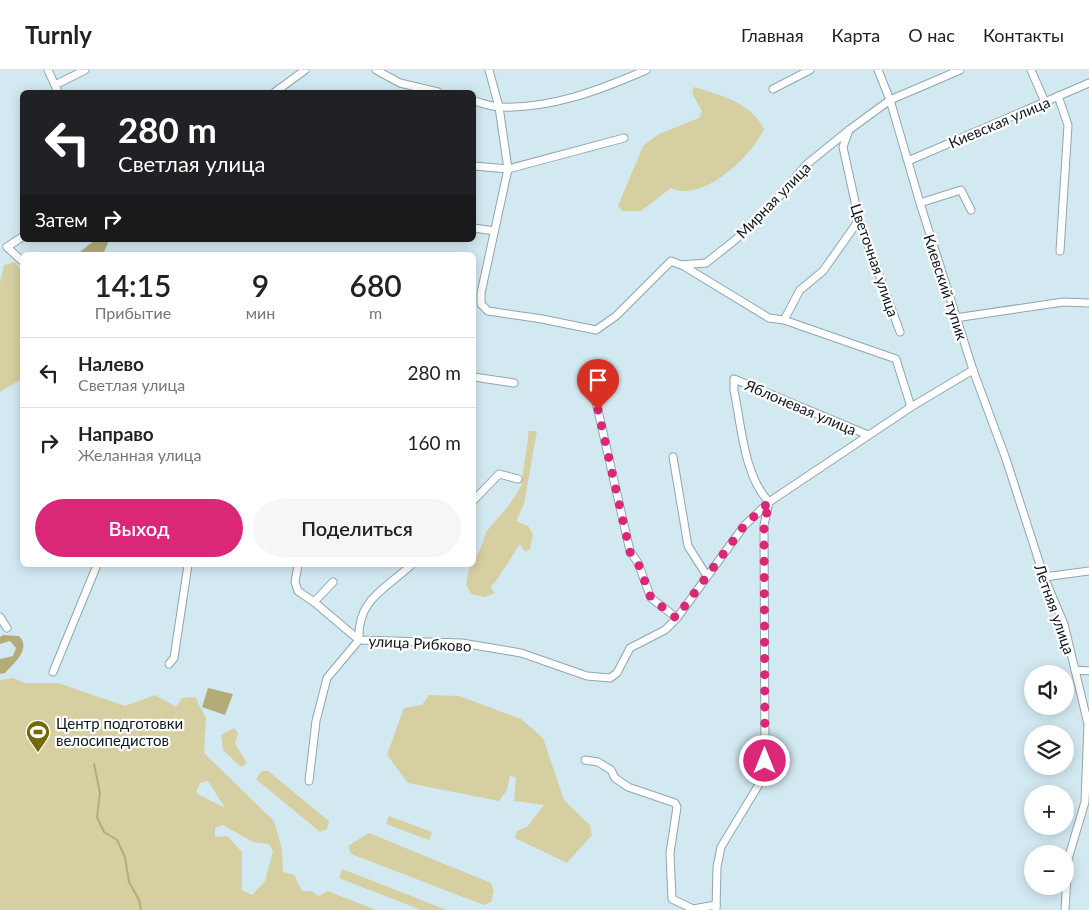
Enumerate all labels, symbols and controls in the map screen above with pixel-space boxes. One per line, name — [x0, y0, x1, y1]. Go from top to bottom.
text: Turnly — [25, 20, 92, 49]
text: Главная — [741, 24, 804, 46]
text: Карта — [832, 24, 880, 46]
text: О нас — [908, 24, 955, 46]
text: Контакты — [983, 24, 1064, 46]
street label: Киевская улица — [946, 93, 1052, 151]
text: 280 m — [118, 108, 217, 150]
icon: left — [35, 110, 100, 175]
text: Светлая улица — [118, 150, 265, 177]
street label: Мирная улица — [732, 158, 814, 242]
street label: Цветочная улица — [847, 201, 903, 319]
icon: right — [98, 205, 126, 233]
text: Затем — [35, 208, 88, 231]
street label: Киевский тупик — [920, 232, 972, 342]
text: 14:15 — [94, 267, 171, 303]
text: 9 — [252, 267, 269, 303]
text: 680 — [350, 267, 402, 303]
text: Прибытие — [95, 303, 171, 322]
text: мин — [246, 303, 275, 322]
text: m — [369, 303, 382, 322]
text: Налево — [78, 352, 144, 375]
icon: left — [35, 359, 63, 387]
pin — [577, 359, 619, 410]
text: 280 m — [407, 361, 461, 384]
icon: arrive — [584, 366, 612, 394]
text: Светлая улица — [78, 375, 185, 394]
street label: Яблоневая улица — [742, 375, 859, 439]
text: Направо — [78, 422, 154, 445]
icon: right — [35, 429, 63, 457]
text: 160 m — [407, 431, 461, 454]
text: Желанная улица — [78, 445, 201, 464]
button: Выход — [35, 499, 243, 557]
button: Поделиться — [253, 499, 461, 557]
street label: Летняя улица — [1031, 561, 1079, 656]
street label: улица Рибково — [368, 631, 472, 655]
map controls — [1024, 665, 1074, 895]
button: sound — [1024, 665, 1074, 715]
place label: Центр подготовки велосипедистов — [56, 714, 183, 749]
sports icon: Центр подготовки велосипедистов — [25, 719, 51, 753]
button: layers — [1024, 725, 1074, 775]
position arrow — [738, 734, 790, 786]
button: + — [1024, 785, 1074, 835]
button: − — [1024, 845, 1074, 895]

